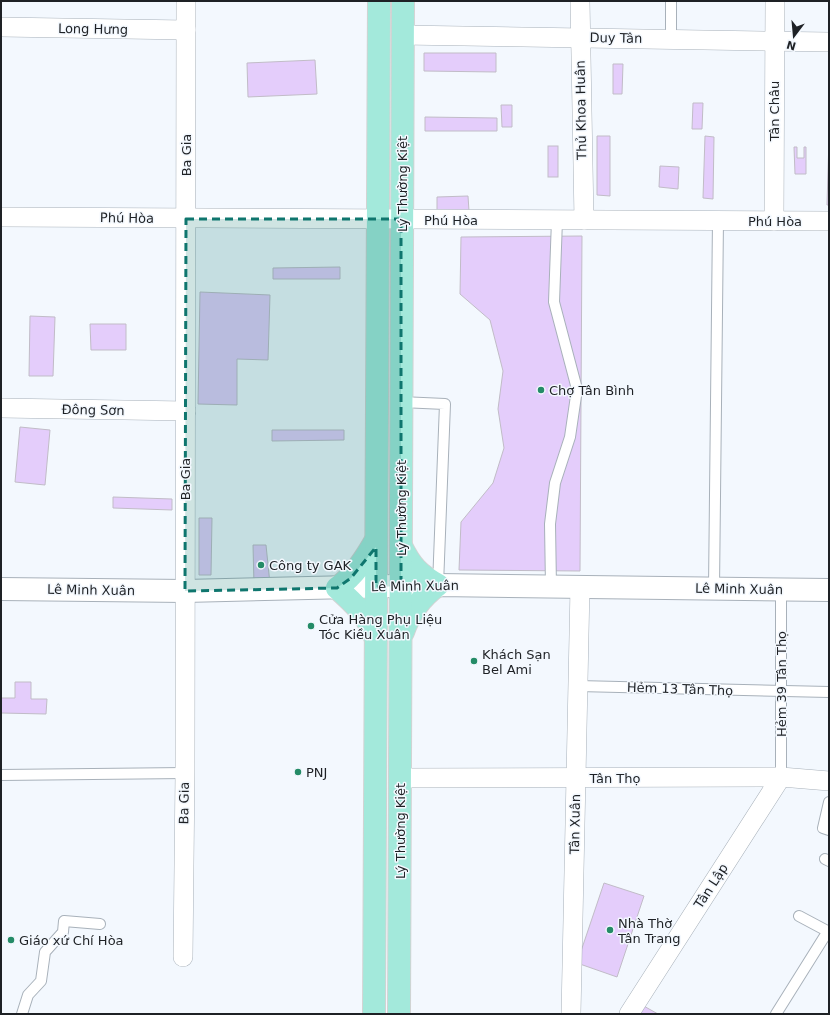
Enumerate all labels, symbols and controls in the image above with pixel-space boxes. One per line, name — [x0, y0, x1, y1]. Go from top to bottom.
north arrow — [774, 16, 814, 56]
street label: Long Hưng — [58, 21, 128, 37]
street label: Duy Tân — [590, 30, 642, 46]
text: N — [785, 38, 798, 53]
street label: Thủ Khoa Huân — [573, 60, 589, 161]
street label: Tân Châu — [767, 81, 782, 142]
street label: Ba Gia — [179, 134, 194, 176]
street label: Lý Thường Kiệt — [395, 136, 410, 232]
street label: Phú Hòa — [100, 210, 154, 226]
street label: Phú Hòa — [424, 213, 478, 228]
street label: Phú Hòa — [748, 214, 802, 229]
place label: Chợ Tân Bình — [549, 383, 634, 398]
marker: Chợ Tân Bình — [536, 385, 546, 395]
street label: Đông Sơn — [61, 402, 125, 418]
street label: Ba Gia — [178, 458, 193, 500]
street label: Lý Thường Kiệt — [394, 460, 409, 556]
place label: Công ty GAK — [269, 558, 352, 573]
marker: Công ty GAK — [256, 560, 266, 570]
street label: Lê Minh Xuân — [371, 578, 459, 594]
street label: Lê Minh Xuân — [695, 581, 783, 597]
street label: Lê Minh Xuân — [47, 582, 135, 598]
place label: Cửa Hàng Phụ Liệu Tóc Kiều Xuân — [318, 612, 442, 642]
marker: Cửa Hàng Phụ Liệu Tóc Kiều Xuân — [306, 621, 316, 631]
street label: Hẻm 39 Tân Thọ — [774, 631, 789, 737]
place label: Khách Sạn Bel Ami — [482, 647, 551, 677]
marker: Khách Sạn Bel Ami — [469, 656, 479, 666]
street label: Hẻm 13 Tân Thọ — [627, 680, 733, 698]
place label: PNJ — [306, 765, 327, 780]
marker: PNJ — [293, 767, 303, 777]
street label: Tân Thọ — [589, 771, 640, 786]
street label: Ba Gia — [176, 782, 192, 824]
street label: Lý Thường Kiệt — [393, 783, 408, 879]
street label: Tân Xuân — [567, 794, 583, 855]
street label: Tân Lập — [690, 861, 731, 912]
place label: Nhà Thờ Tân Trang — [617, 916, 681, 946]
marker: Nhà Thờ Tân Trang — [605, 925, 615, 935]
place label: Giáo xứ Chí Hòa — [19, 933, 124, 948]
marker: Giáo xứ Chí Hòa — [6, 935, 16, 945]

